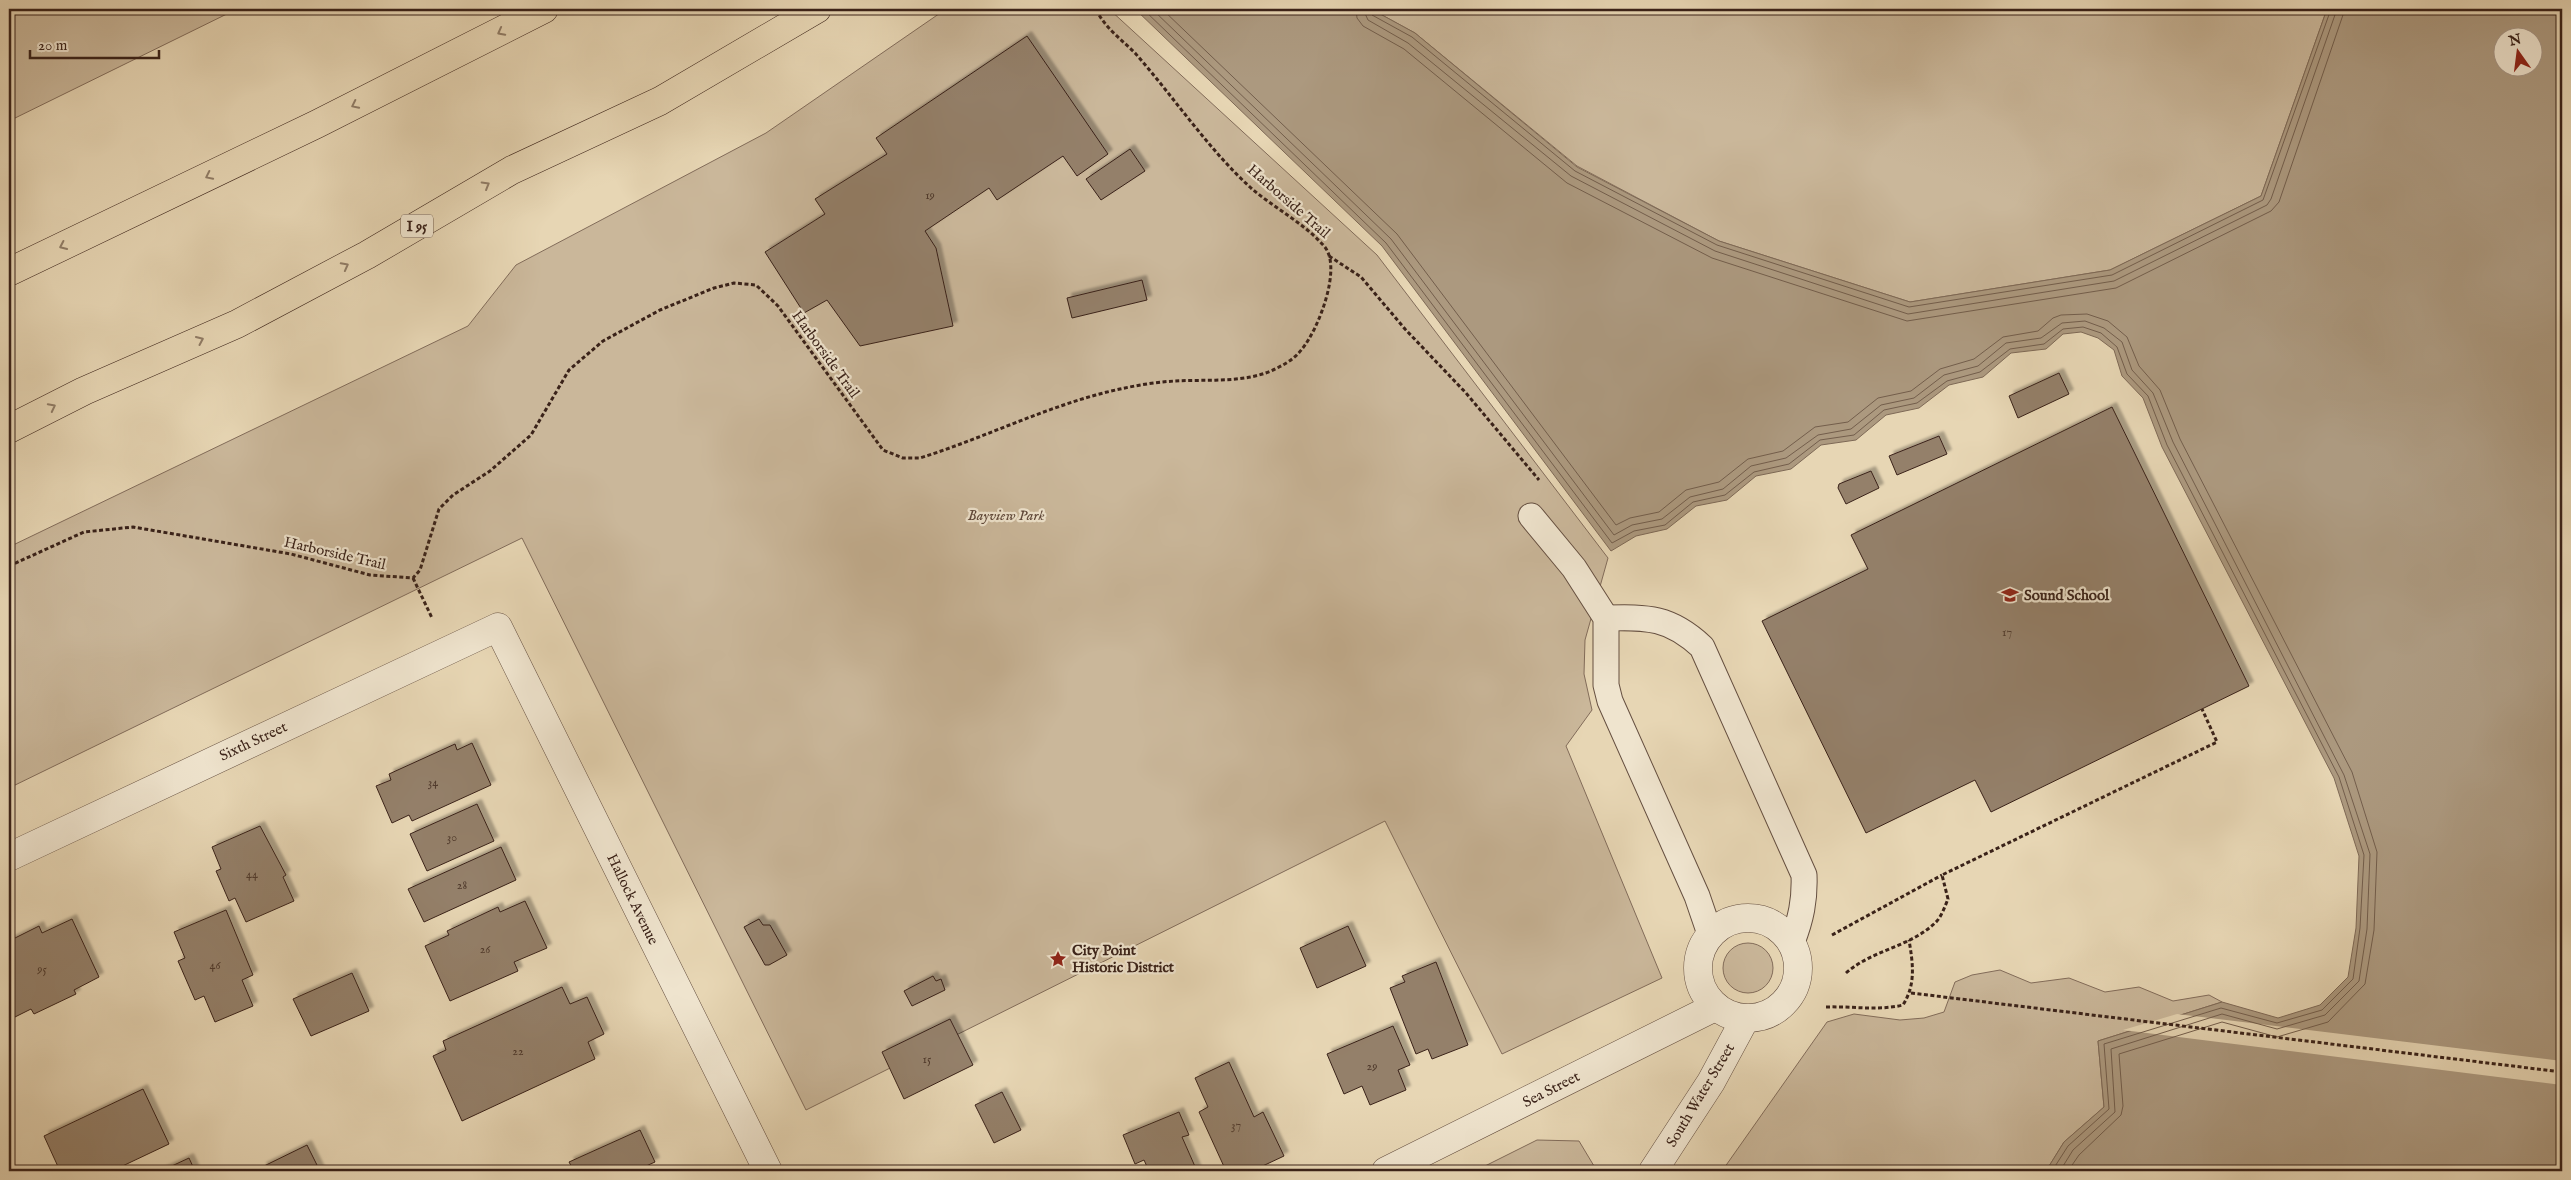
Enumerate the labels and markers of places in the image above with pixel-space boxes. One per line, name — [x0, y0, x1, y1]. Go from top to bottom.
school or university icon: Sound School — [2000, 585, 2020, 605]
place label: Sound School — [2024, 586, 2110, 605]
place label: City Point Historic District — [1072, 941, 1175, 977]
place icon: City Point Historic District — [1048, 949, 1068, 969]

